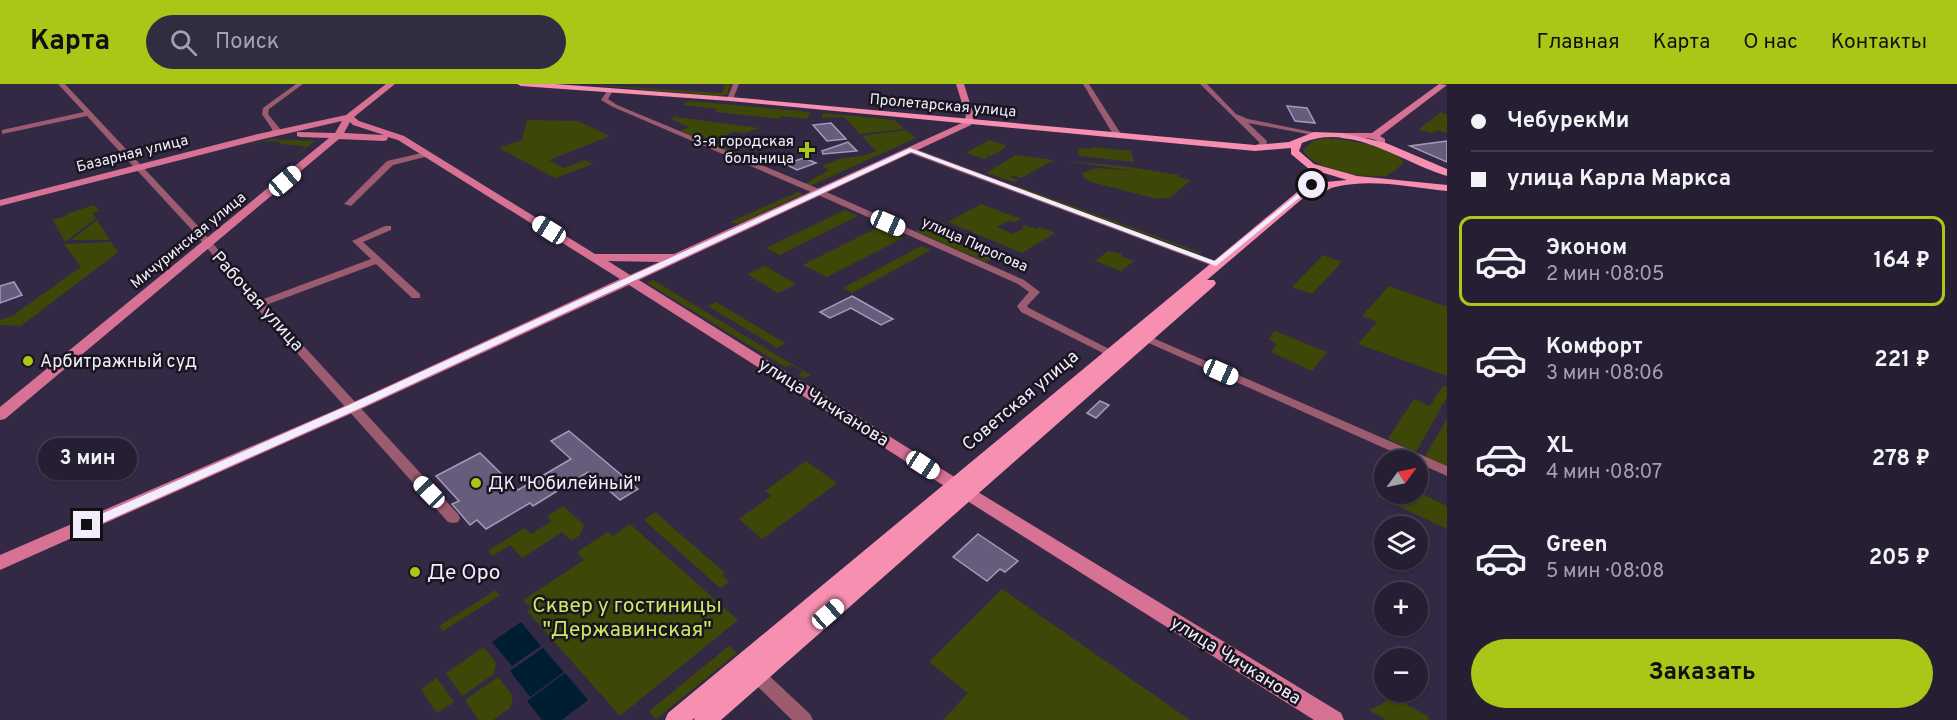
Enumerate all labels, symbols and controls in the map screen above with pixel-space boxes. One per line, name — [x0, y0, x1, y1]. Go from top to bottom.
search box — [146, 15, 566, 69]
text: Карта — [30, 24, 110, 60]
icon: search — [167, 26, 200, 59]
text: Поиск — [215, 29, 279, 56]
text: Главная — [1536, 29, 1620, 56]
text: Карта — [1653, 29, 1710, 56]
text: О нас — [1743, 29, 1798, 56]
text: Контакты — [1831, 29, 1927, 56]
street label: Пролетарская улица — [869, 91, 1017, 122]
text: ЧебурекМи — [1507, 108, 1629, 135]
street label: Базарная улица — [74, 131, 190, 178]
place label: 3-я городская больница — [693, 133, 794, 169]
marker: 3-я городская больница — [798, 141, 816, 159]
car — [265, 163, 305, 199]
text: улица Карла Маркса — [1507, 166, 1731, 193]
route start — [1298, 171, 1325, 198]
street label: Мичуринская улица — [127, 189, 251, 294]
car — [868, 207, 908, 239]
car — [529, 213, 569, 247]
street label: улица Пирогова — [918, 213, 1030, 277]
icon: car — [1474, 234, 1528, 288]
text: Эконом — [1546, 235, 1627, 262]
street label: Рабочая улица — [206, 247, 308, 357]
text: 164 ₽ — [1874, 248, 1930, 275]
text: 2 мин · 08:05 — [1546, 262, 1664, 288]
icon: car — [1474, 333, 1528, 387]
text: Комфорт — [1546, 334, 1643, 361]
street label: Советская улица — [958, 346, 1084, 457]
text: 221 ₽ — [1874, 347, 1930, 374]
place label: Арбитражный суд — [40, 351, 197, 374]
marker: Арбитражный суд — [21, 354, 35, 368]
street label: улица Чичканова — [754, 354, 893, 453]
car — [1201, 356, 1241, 388]
text: 3 мин · 08:06 — [1546, 361, 1664, 387]
icon: car — [1474, 432, 1528, 486]
text: XL — [1546, 433, 1573, 460]
callout: 3 мин — [38, 438, 136, 480]
text: 3 мин — [60, 446, 115, 472]
text: 278 ₽ — [1872, 446, 1930, 473]
car — [903, 448, 943, 482]
north arrow — [1374, 450, 1428, 504]
map controls — [1374, 450, 1428, 702]
text: 4 мин · 08:07 — [1546, 460, 1662, 486]
car — [410, 473, 448, 511]
place label: ДК "Юбилейный" — [488, 473, 641, 496]
marker: ДК "Юбилейный" — [469, 476, 483, 490]
route end — [73, 511, 100, 538]
button: layers — [1374, 516, 1428, 570]
icon: car — [1474, 531, 1528, 585]
text: Green — [1546, 532, 1608, 559]
text: 205 ₽ — [1869, 545, 1930, 572]
text: 5 мин · 08:08 — [1546, 559, 1664, 585]
place label: Де Оро — [427, 560, 500, 587]
marker: Де Оро — [408, 565, 422, 579]
button: + — [1374, 582, 1428, 636]
park label: Сквер у гостиницы "Державинская" — [532, 593, 722, 644]
car — [809, 595, 847, 633]
street label: улица Чичканова — [1166, 612, 1305, 711]
button: Заказать — [1471, 639, 1933, 708]
button: − — [1374, 648, 1428, 702]

